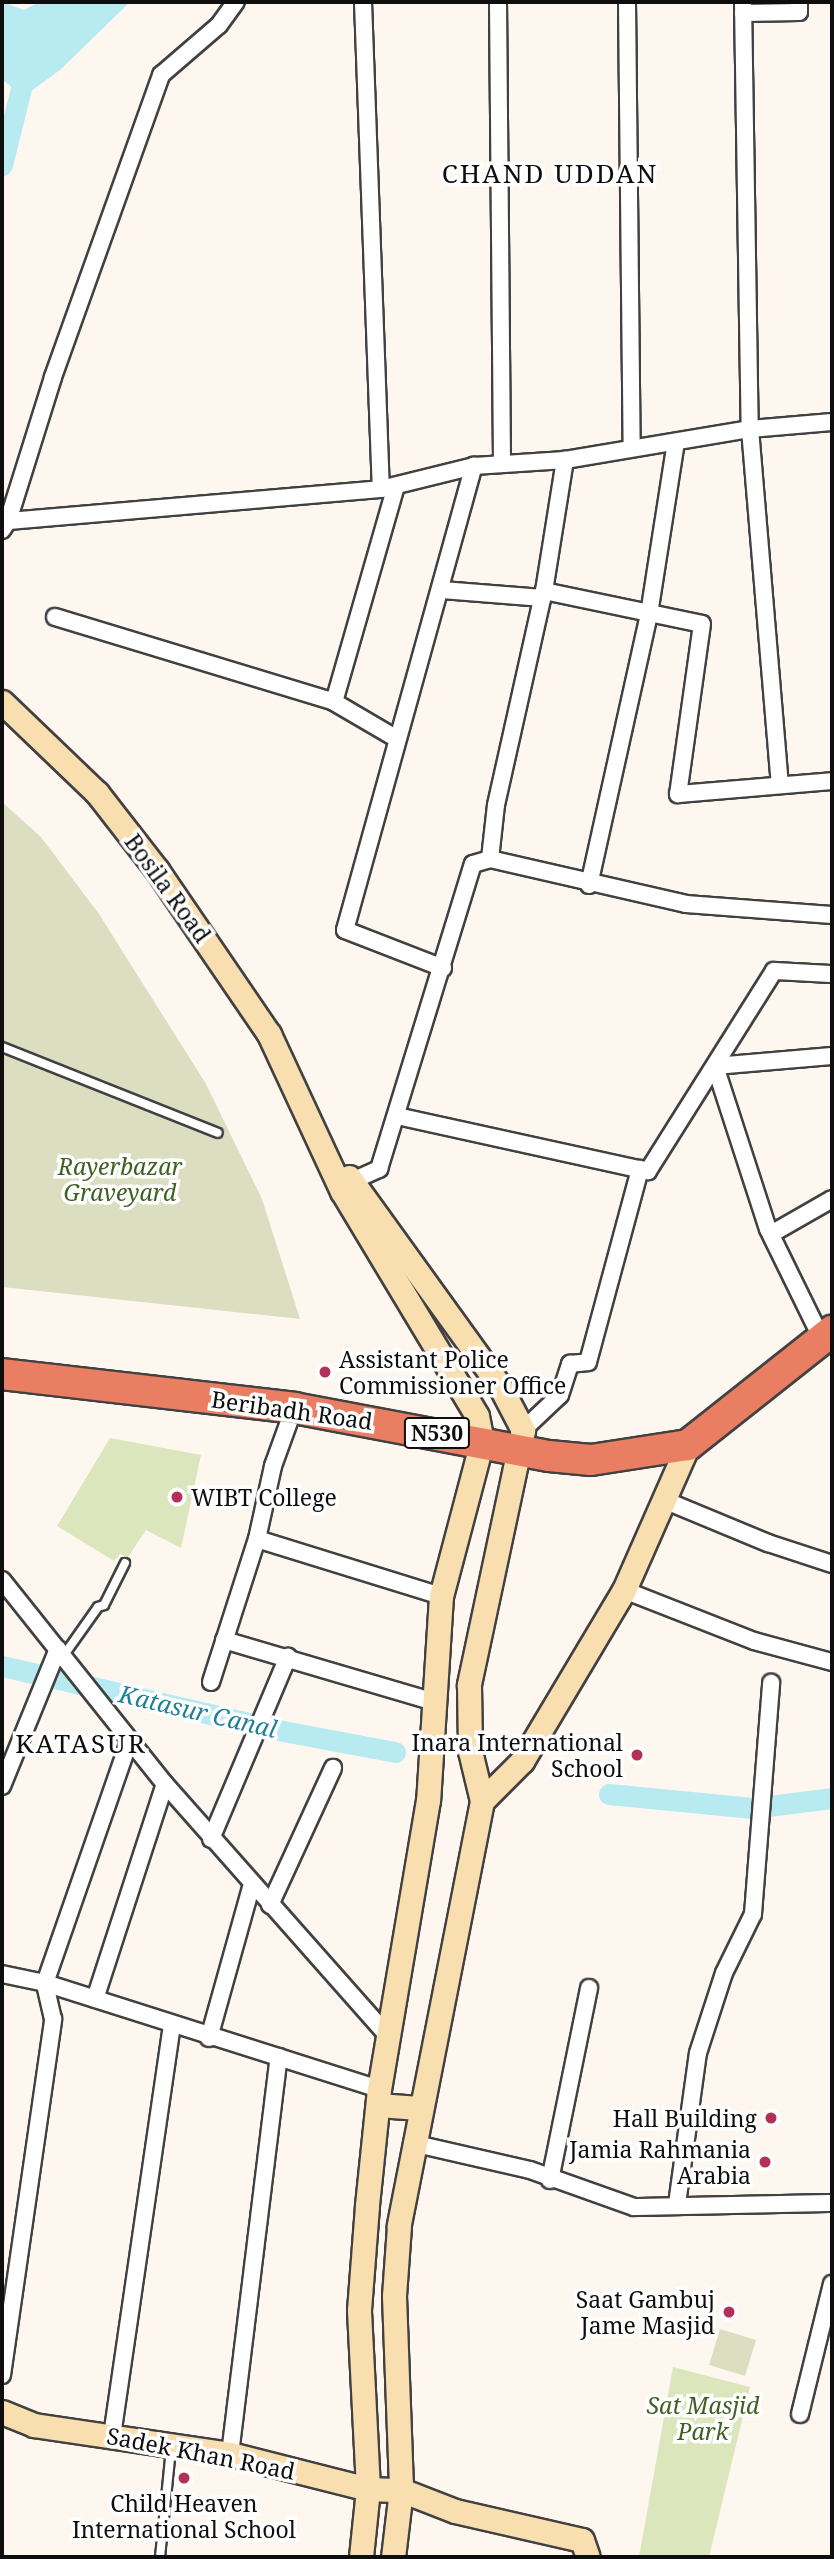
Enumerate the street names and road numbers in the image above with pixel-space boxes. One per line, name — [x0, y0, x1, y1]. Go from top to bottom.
street label: Bosila Road — [119, 828, 217, 948]
street label: Beribadh Road — [209, 1385, 375, 1435]
road number: N530 — [404, 1416, 470, 1450]
street label: Sadek Khan Road — [105, 2421, 297, 2485]

